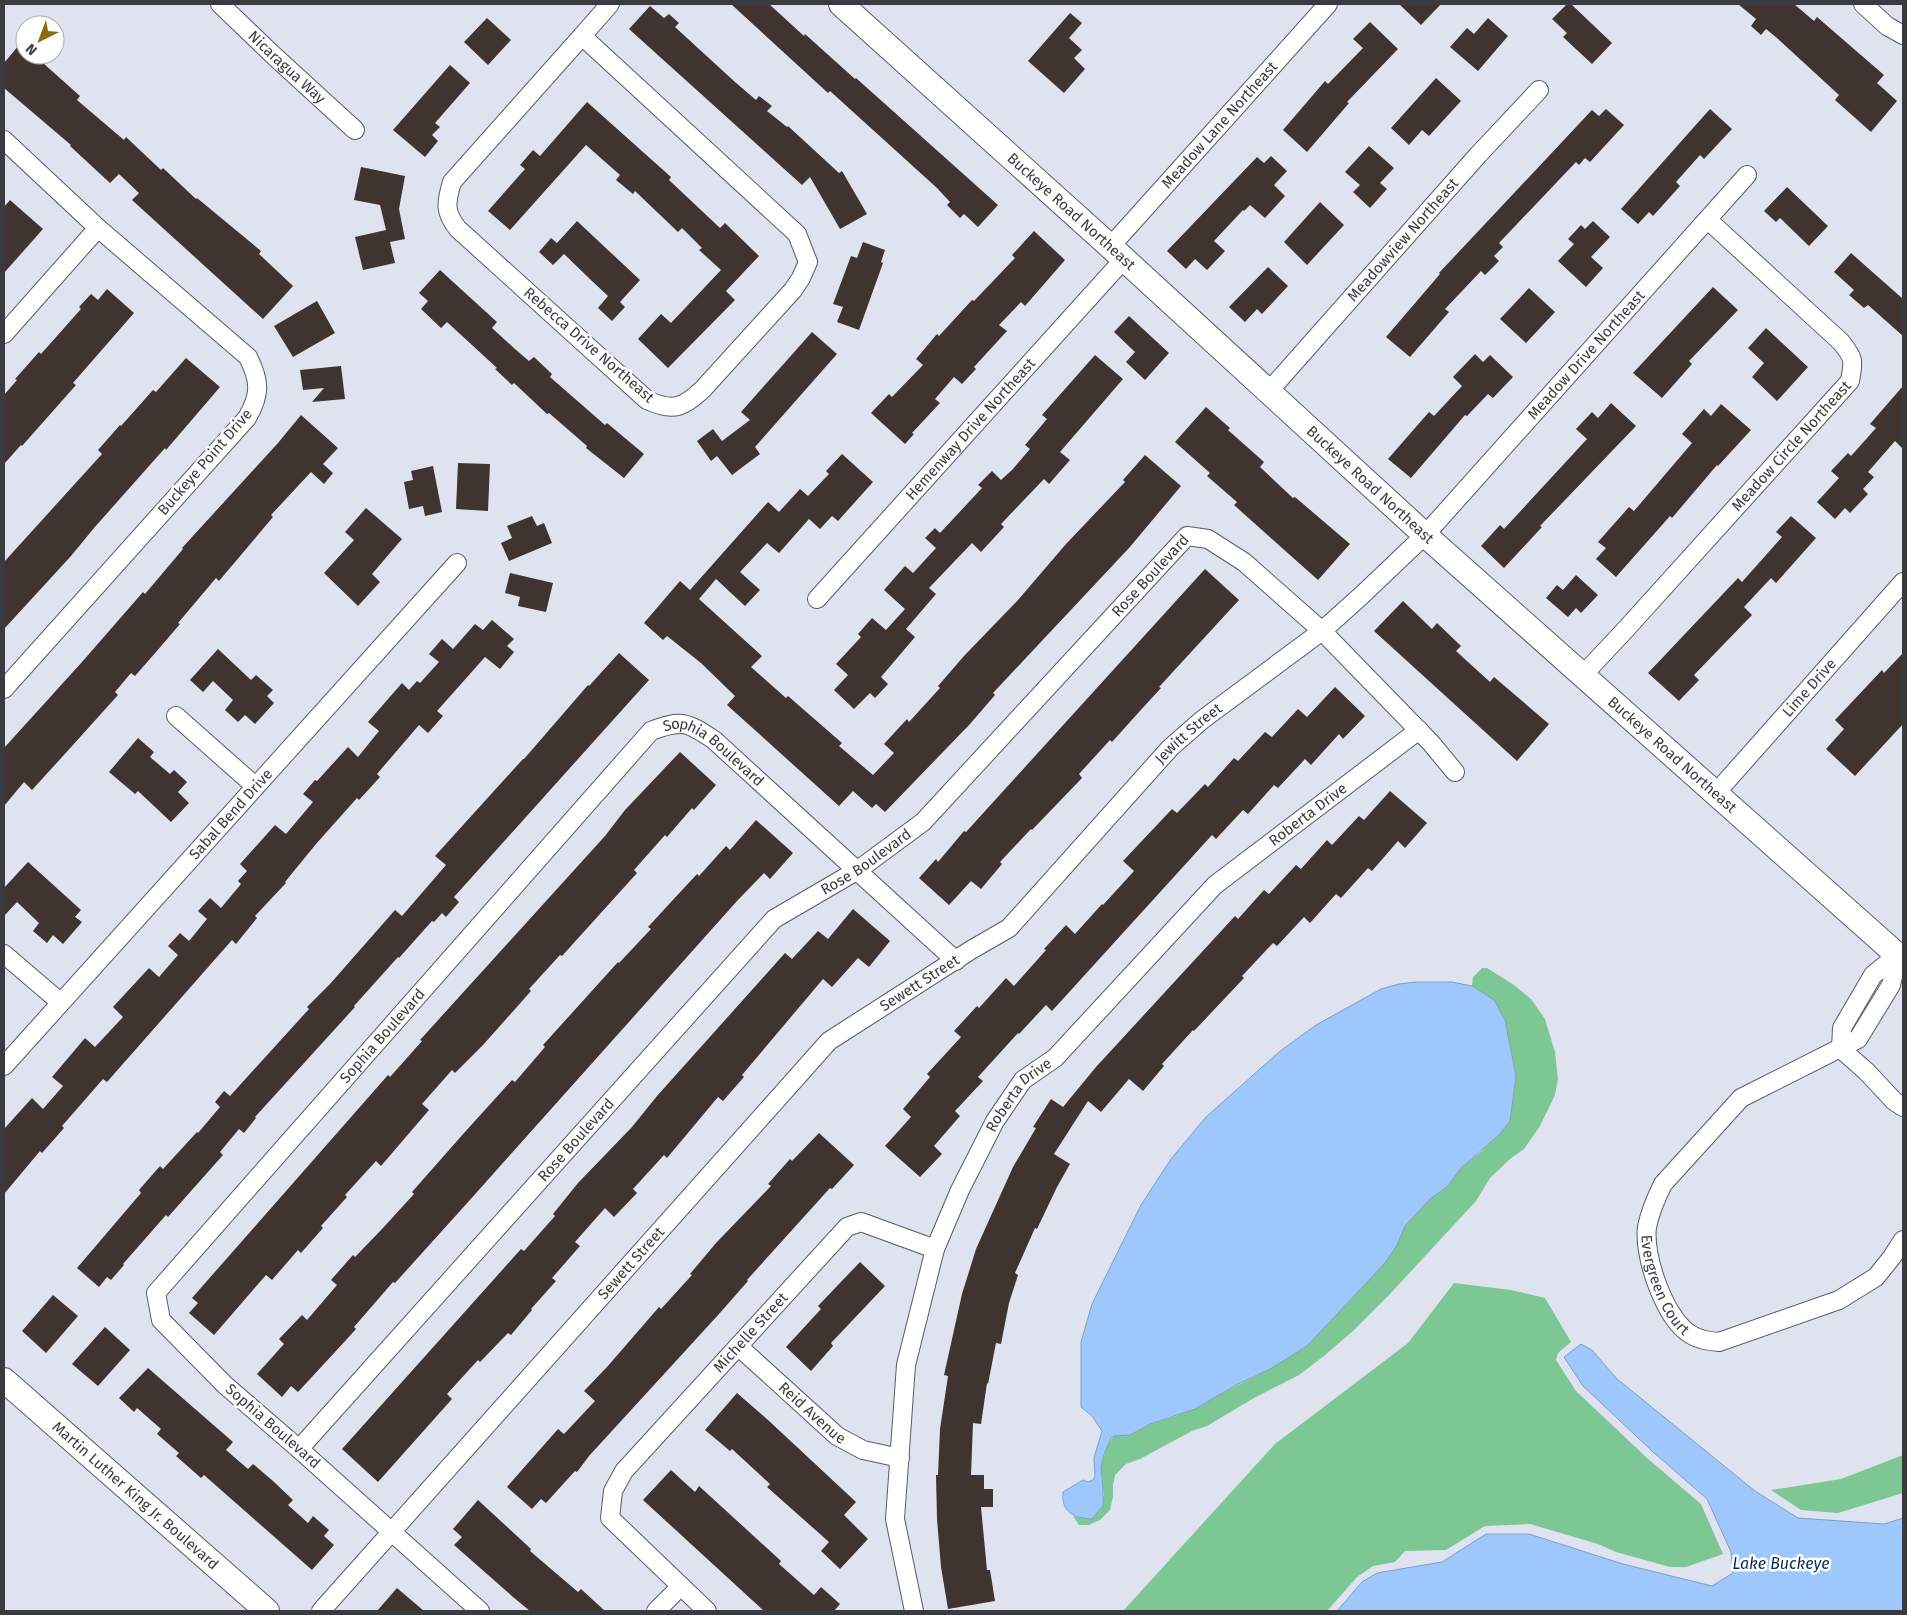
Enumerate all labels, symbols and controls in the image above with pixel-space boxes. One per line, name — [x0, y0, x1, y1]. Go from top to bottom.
north arrow — [15, 15, 65, 65]
street label: Nicaragua Way — [244, 27, 330, 108]
text: N — [22, 40, 41, 59]
street label: Meadow Lane Northeast — [1158, 57, 1281, 192]
street label: Buckeye Road Northeast — [1003, 149, 1140, 274]
street label: Meadowview Northeast — [1344, 174, 1463, 305]
street label: Rebecca Drive Northeast — [520, 284, 658, 407]
street label: Meadow Drive Northeast — [1524, 286, 1649, 423]
street label: Hemenway Drive Northeast — [902, 354, 1039, 504]
street label: Meadow Circle Northeast — [1728, 377, 1855, 515]
street label: Buckeye Point Drive — [154, 405, 256, 519]
street label: Buckeye Road Northeast — [1303, 422, 1438, 548]
street label: Rose Boulevard — [1108, 531, 1193, 621]
street label: Lime Drive — [1779, 655, 1840, 721]
street label: Buckeye Road Northeast — [1604, 693, 1741, 817]
street label: Jewitt Street — [1151, 699, 1226, 768]
street label: Sophia Boulevard — [661, 715, 768, 790]
street label: Sabal Bend Drive — [185, 765, 276, 863]
street label: Roberta Drive — [1265, 779, 1350, 850]
street label: Rose Boulevard — [817, 825, 915, 899]
street label: Sewett Street — [876, 951, 963, 1015]
street label: Sophia Boulevard — [336, 985, 429, 1087]
street label: Roberta Drive — [982, 1054, 1055, 1135]
street label: Rose Boulevard — [534, 1095, 618, 1185]
street label: Sewett Street — [594, 1223, 668, 1303]
street label: Evergreen Court — [1637, 1234, 1693, 1339]
street label: Michelle Street — [710, 1288, 792, 1376]
street label: Reid Avenue — [775, 1378, 849, 1448]
street label: Sophia Boulevard — [222, 1380, 324, 1472]
street label: Martin Luther King Jr. Boulevard — [49, 1418, 222, 1573]
water label: Lake Buckeye — [1732, 1554, 1830, 1573]

